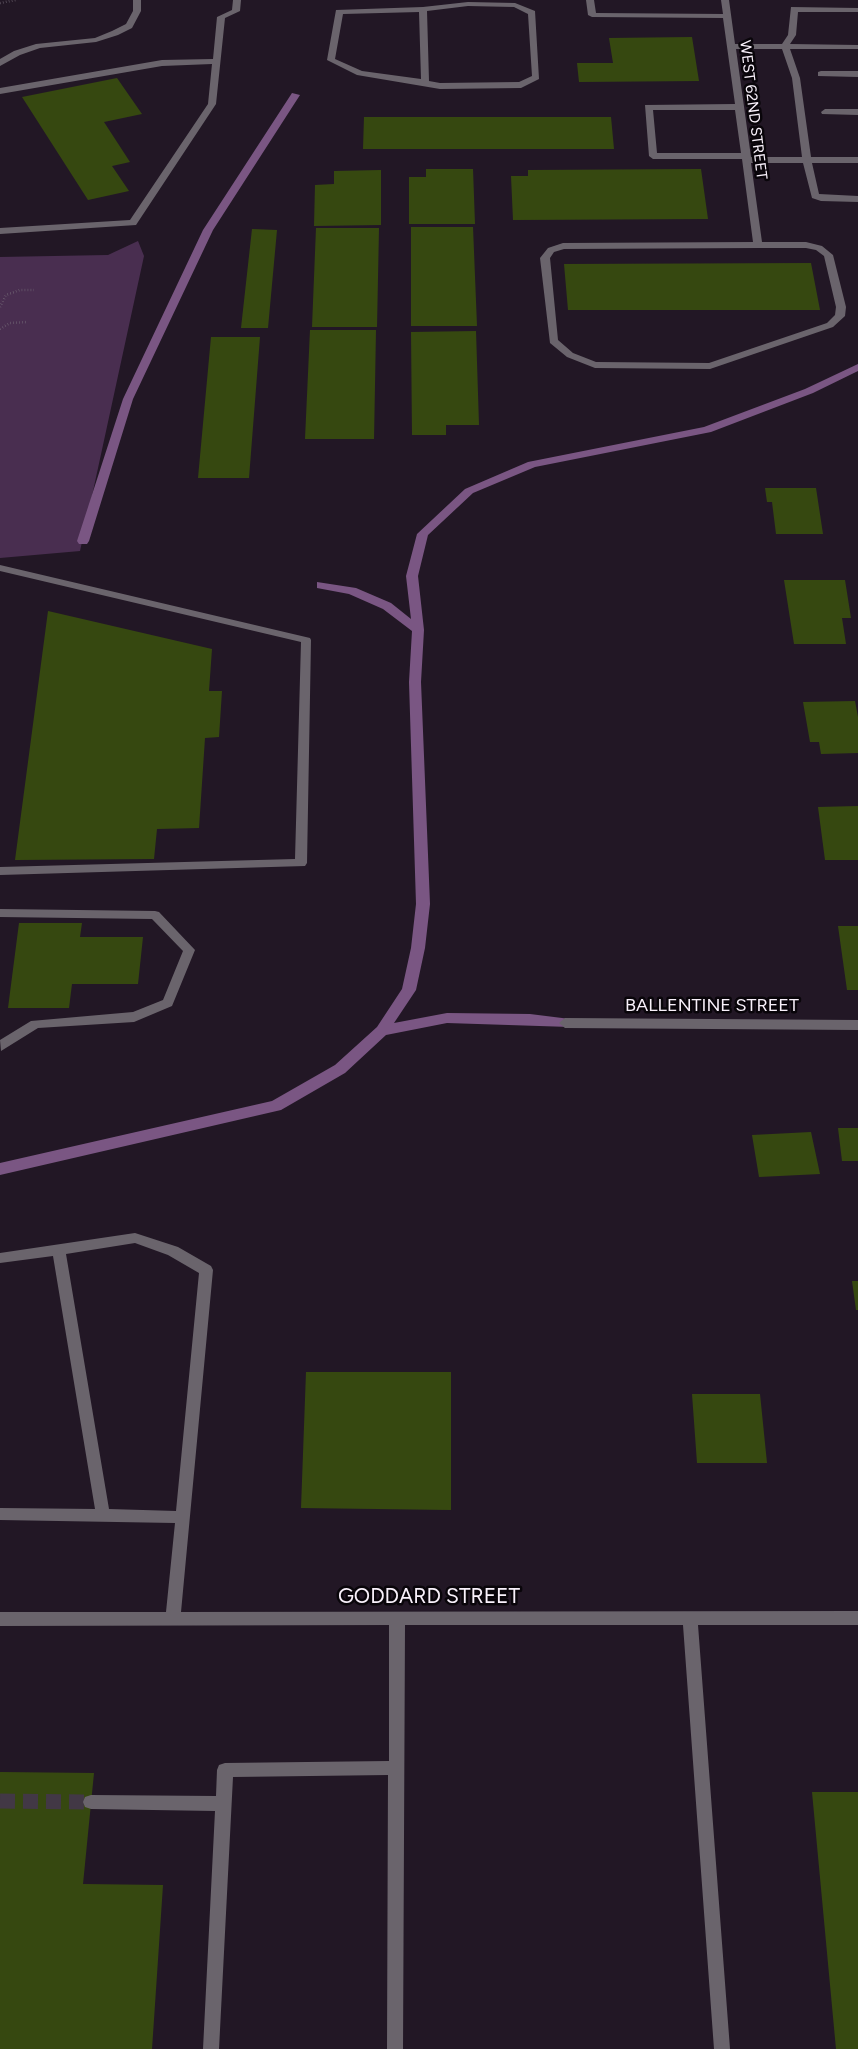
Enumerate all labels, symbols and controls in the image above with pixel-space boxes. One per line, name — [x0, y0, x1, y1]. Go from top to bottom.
street label: WEST 62ND STREET — [736, 39, 770, 181]
street label: BALLENTINE STREET — [625, 995, 799, 1017]
street label: GODDARD STREET — [338, 1584, 520, 1610]

